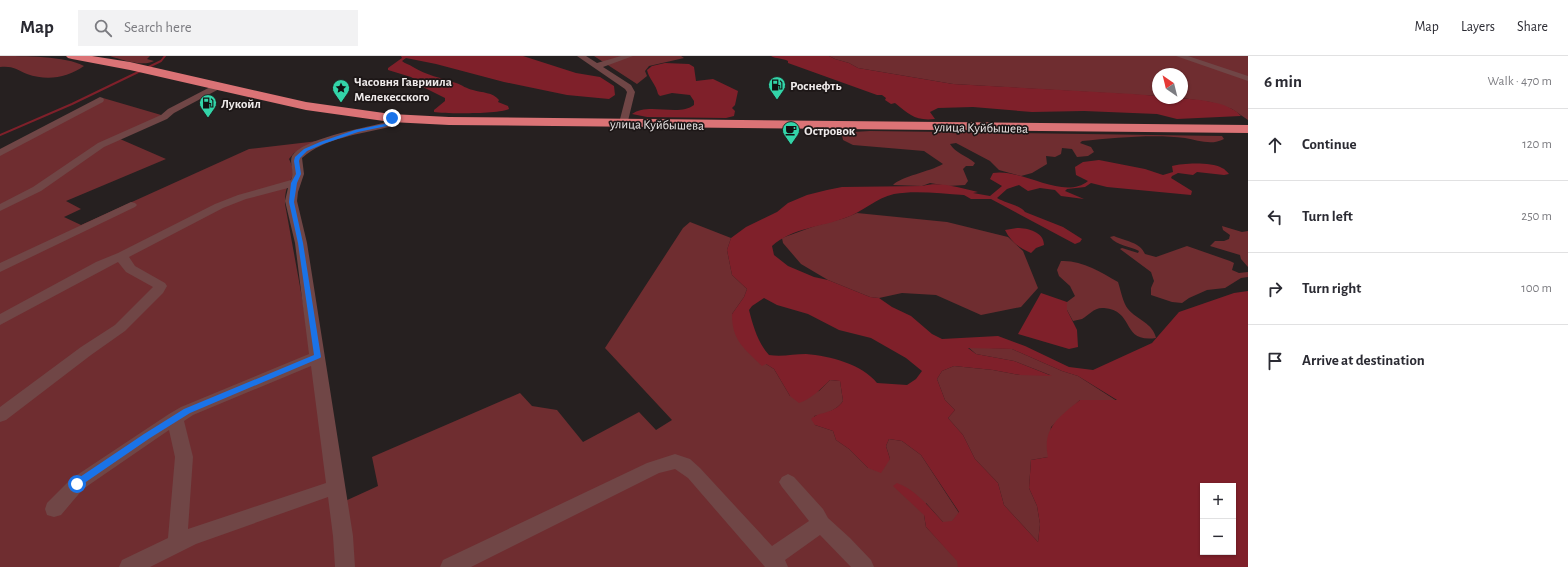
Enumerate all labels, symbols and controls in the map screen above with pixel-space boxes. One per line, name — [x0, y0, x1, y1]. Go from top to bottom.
search box — [78, 10, 358, 46]
icon: search — [92, 17, 114, 39]
text: Map — [20, 18, 54, 37]
text: Search here — [124, 20, 192, 35]
text: Map — [1414, 20, 1439, 34]
text: Layers — [1461, 20, 1495, 34]
text: Share — [1517, 20, 1548, 34]
north arrow — [1152, 68, 1188, 104]
text: 6 min — [1264, 73, 1302, 90]
fuel station icon: Роснефть — [767, 75, 787, 100]
text: Walk · 470 m — [1488, 75, 1552, 88]
place label: Часовня Гавриила Мелекесского — [354, 76, 452, 104]
place icon: Часовня Гавриила Мелекесского — [331, 78, 351, 103]
place label: Роснефть — [790, 80, 841, 93]
fuel station icon: Лукойл — [198, 93, 218, 118]
place label: Лукойл — [221, 98, 261, 111]
route end — [383, 109, 401, 127]
street label: улица Куйбышева — [609, 118, 704, 133]
cafe icon: Островок — [781, 120, 801, 145]
street label: улица Куйбышева — [933, 121, 1028, 136]
place label: Островок — [804, 125, 856, 138]
icon: ahead — [1264, 134, 1286, 156]
text: Continue — [1302, 137, 1357, 152]
text: 120 m — [1522, 138, 1552, 151]
icon: left — [1264, 206, 1286, 228]
text: Turn left — [1302, 209, 1353, 224]
text: 250 m — [1521, 210, 1552, 223]
icon: right — [1264, 278, 1286, 300]
text: Turn right — [1302, 281, 1361, 296]
text: 100 m — [1521, 282, 1552, 295]
icon: arrive — [1264, 350, 1286, 372]
text: Arrive at destination — [1302, 353, 1425, 368]
route start — [68, 475, 86, 493]
map controls — [1200, 483, 1236, 555]
button: + — [1200, 483, 1236, 519]
button: − — [1200, 519, 1236, 555]

